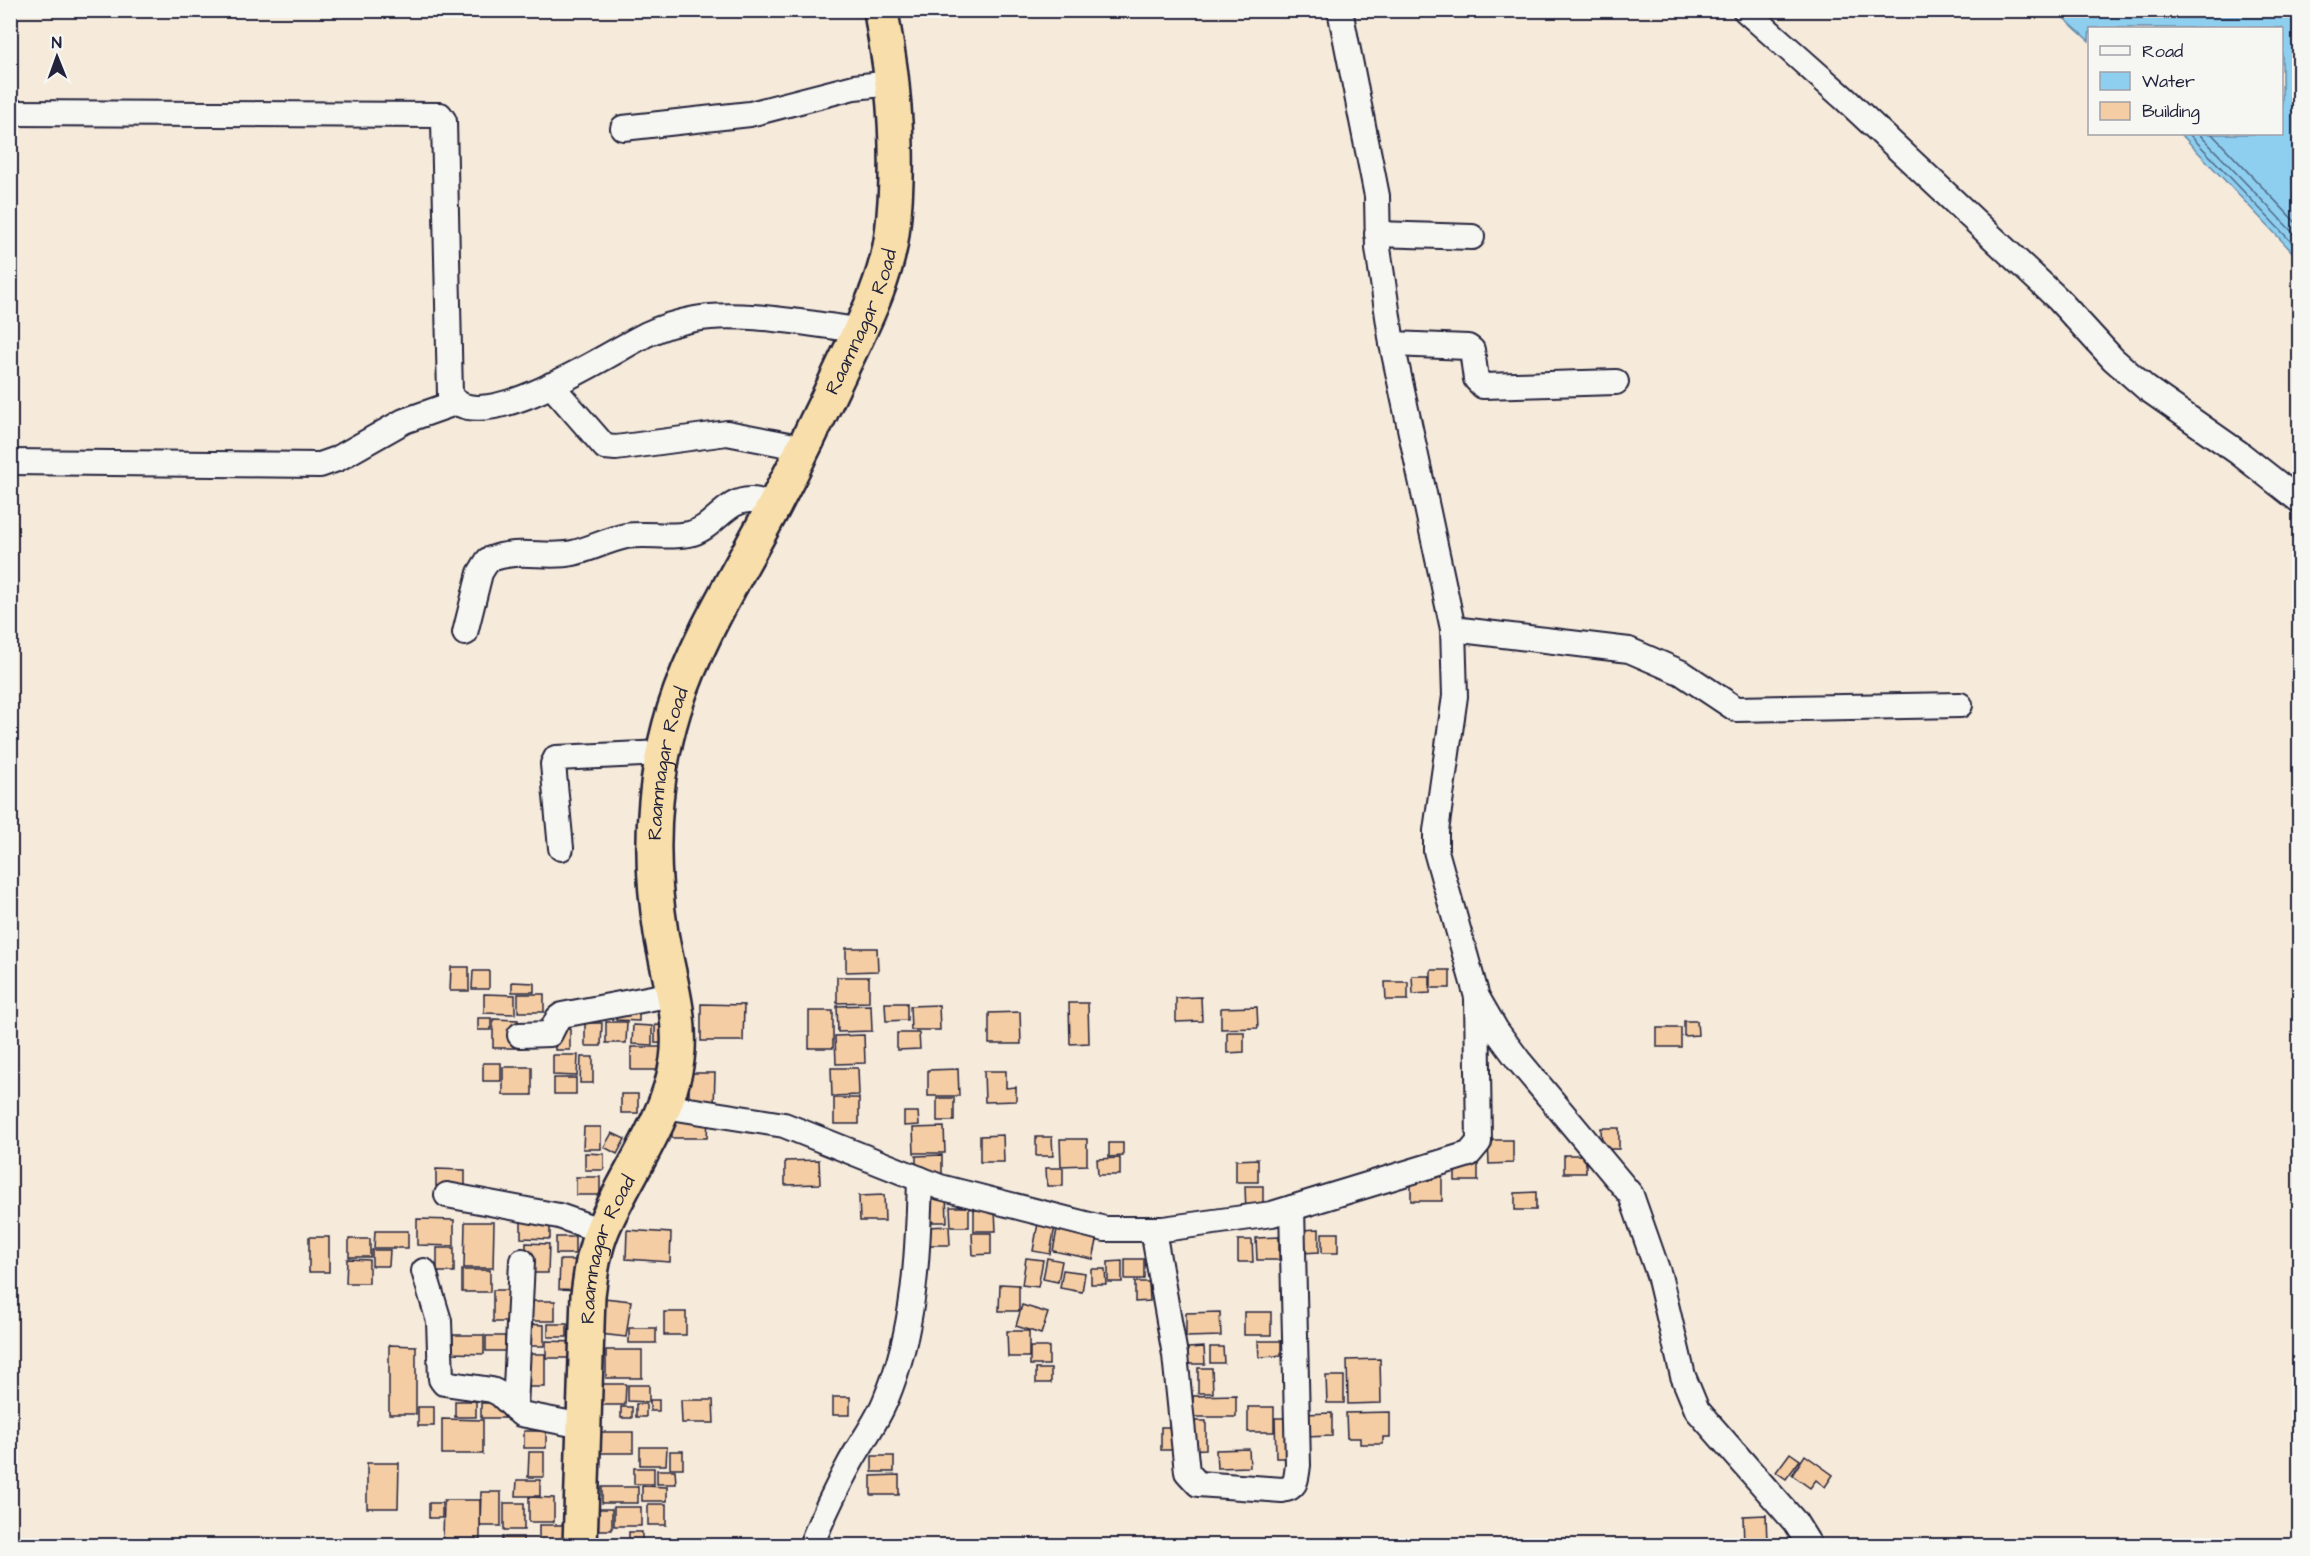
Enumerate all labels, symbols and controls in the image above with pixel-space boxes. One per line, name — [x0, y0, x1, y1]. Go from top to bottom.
north arrow — [27, 27, 87, 87]
legend — [2088, 27, 2283, 135]
text: N — [52, 32, 62, 54]
text: Road — [2142, 39, 2183, 64]
text: Water — [2142, 69, 2195, 94]
text: Building — [2142, 99, 2200, 125]
street label: Raamnagar Road — [818, 246, 904, 399]
street label: Raamnagar Road — [641, 683, 696, 841]
street label: Raamnagar Road — [574, 1170, 642, 1325]

